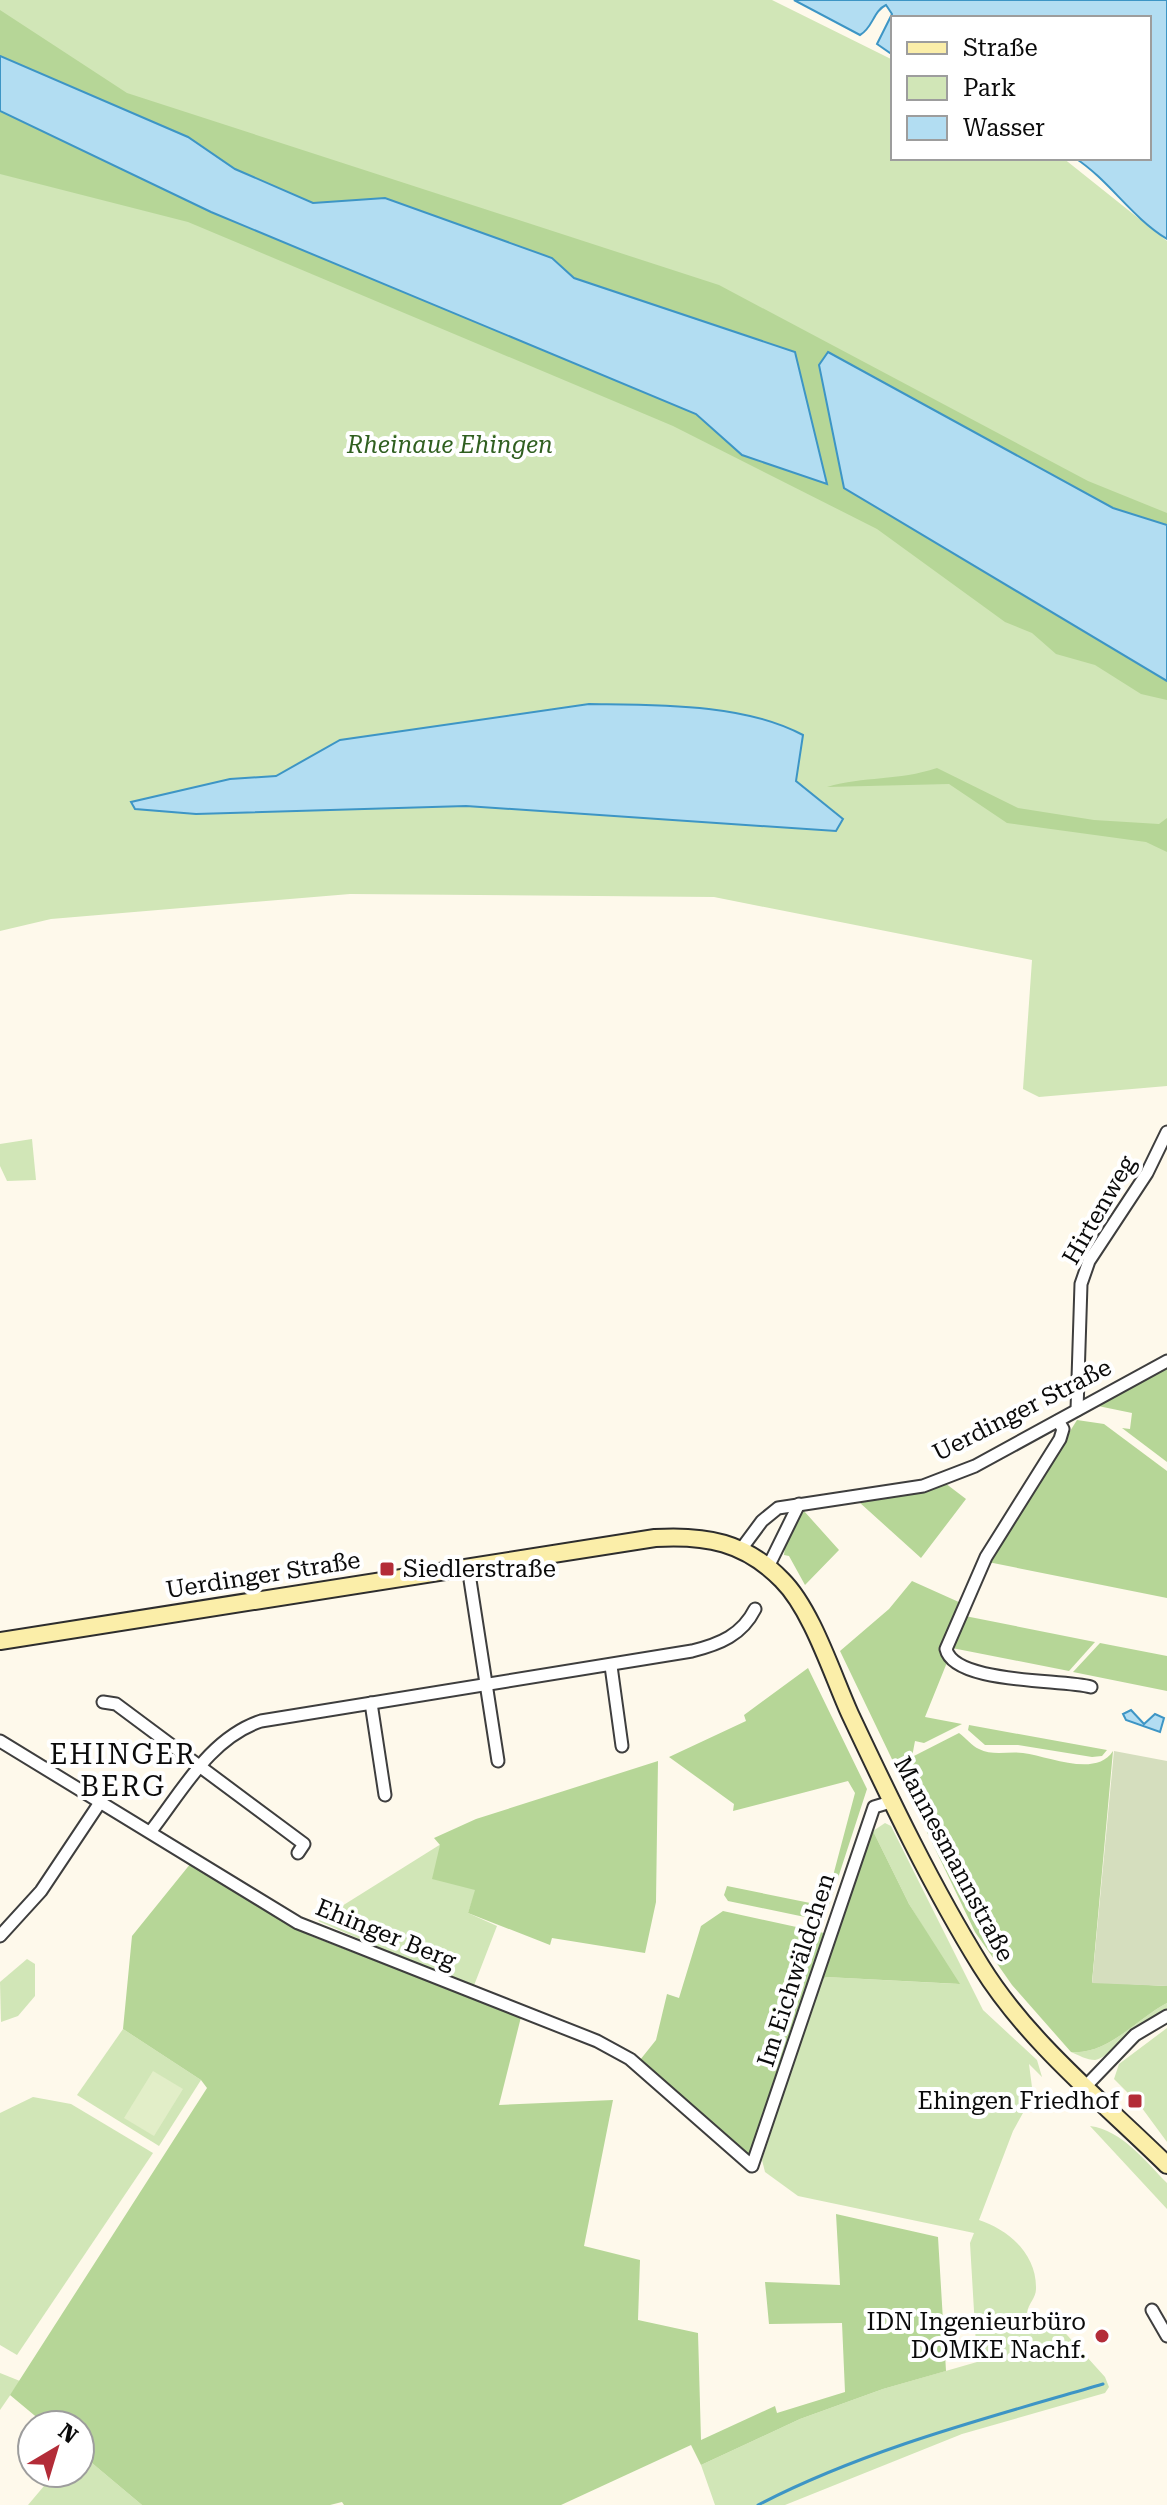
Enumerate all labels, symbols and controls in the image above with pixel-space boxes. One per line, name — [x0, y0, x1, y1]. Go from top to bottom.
legend — [891, 16, 1151, 160]
text: Straße — [963, 34, 1038, 62]
text: Park — [963, 74, 1016, 102]
text: Wasser — [963, 114, 1045, 142]
park label: Rheinaue Ehingen — [346, 431, 553, 459]
street label: Hirtenweg — [1057, 1150, 1142, 1269]
street label: Uerdinger Straße — [928, 1353, 1116, 1467]
street label: Uerdinger Straße — [164, 1546, 362, 1604]
place label: Siedlerstraße — [403, 1555, 556, 1583]
marker: Siedlerstraße — [378, 1560, 396, 1578]
district label: EHINGER BERG — [49, 1738, 197, 1803]
street label: Mannesmannstraße — [888, 1752, 1020, 1966]
street label: Im Eichwäldchen — [752, 1870, 840, 2070]
street label: Ehinger Berg — [312, 1893, 461, 1975]
place label: Ehingen Friedhof — [918, 2087, 1120, 2115]
marker: Ehingen Friedhof — [1126, 2092, 1144, 2110]
place label: IDN Ingenieurbüro DOMKE Nachf. — [867, 2308, 1086, 2364]
marker: IDN Ingenieurbüro DOMKE Nachf. — [1093, 2327, 1111, 2345]
north arrow — [16, 2409, 96, 2489]
text: N — [54, 2419, 82, 2449]

